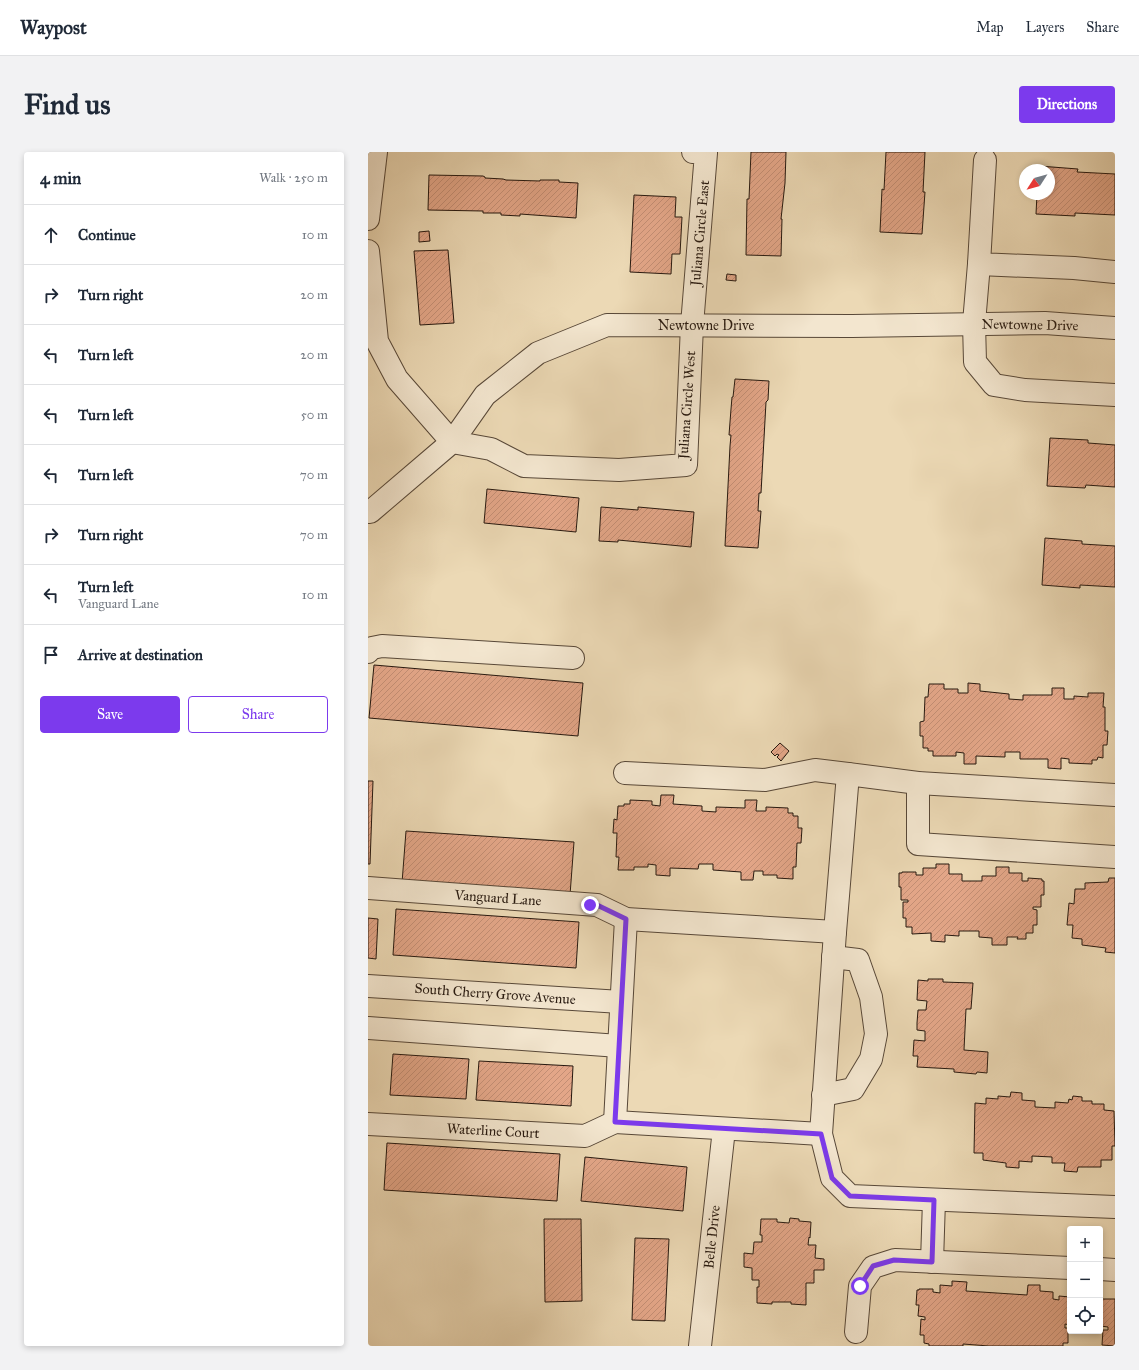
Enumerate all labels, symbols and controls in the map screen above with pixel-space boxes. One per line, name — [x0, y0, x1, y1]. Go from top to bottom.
text: Waypost — [20, 16, 87, 39]
text: Map — [976, 19, 1004, 36]
text: Layers — [1026, 19, 1064, 36]
text: Share — [1086, 19, 1119, 36]
button: Directions — [1019, 86, 1115, 123]
text: Find us — [24, 87, 110, 122]
north arrow — [1019, 164, 1055, 200]
text: 4 min — [40, 168, 81, 189]
text: Walk · 250 m — [259, 170, 328, 186]
street label: Juliana Circle East — [687, 179, 714, 289]
icon: ahead — [40, 224, 62, 246]
text: Continue — [78, 226, 136, 244]
text: 10 m — [302, 227, 328, 243]
icon: right — [40, 284, 62, 306]
text: Turn right — [78, 286, 143, 304]
text: 20 m — [300, 287, 328, 303]
street label: Newtowne Drive — [982, 316, 1079, 334]
street label: Newtowne Drive — [658, 317, 755, 334]
icon: left — [40, 344, 62, 366]
text: Turn left — [78, 346, 134, 364]
text: 20 m — [300, 347, 328, 363]
street label: Juliana Circle West — [675, 350, 700, 462]
icon: left — [40, 404, 62, 426]
text: Turn left — [78, 406, 134, 424]
text: 50 m — [301, 407, 328, 423]
icon: left — [40, 464, 62, 486]
text: Turn left — [78, 466, 134, 484]
text: 70 m — [300, 467, 328, 483]
icon: right — [40, 524, 62, 546]
text: Turn right — [78, 526, 143, 544]
text: 70 m — [300, 527, 328, 543]
text: Turn left — [78, 578, 134, 596]
icon: left — [40, 584, 62, 606]
text: 10 m — [302, 587, 328, 603]
text: Vanguard Lane — [78, 596, 159, 612]
icon: arrive — [40, 644, 62, 666]
text: Arrive at destination — [78, 646, 203, 664]
button: Save — [40, 696, 180, 733]
button: Share — [188, 696, 328, 733]
street label: Vanguard Lane — [453, 886, 542, 910]
route end — [581, 896, 599, 914]
street label: South Cherry Grove Avenue — [414, 980, 576, 1008]
street label: Waterline Court — [446, 1120, 540, 1142]
street label: Belle Drive — [700, 1204, 724, 1270]
map controls — [1067, 1226, 1103, 1334]
button: + — [1067, 1226, 1103, 1262]
button: − — [1067, 1262, 1103, 1298]
route start — [851, 1277, 869, 1295]
button: locate — [1067, 1298, 1103, 1334]

